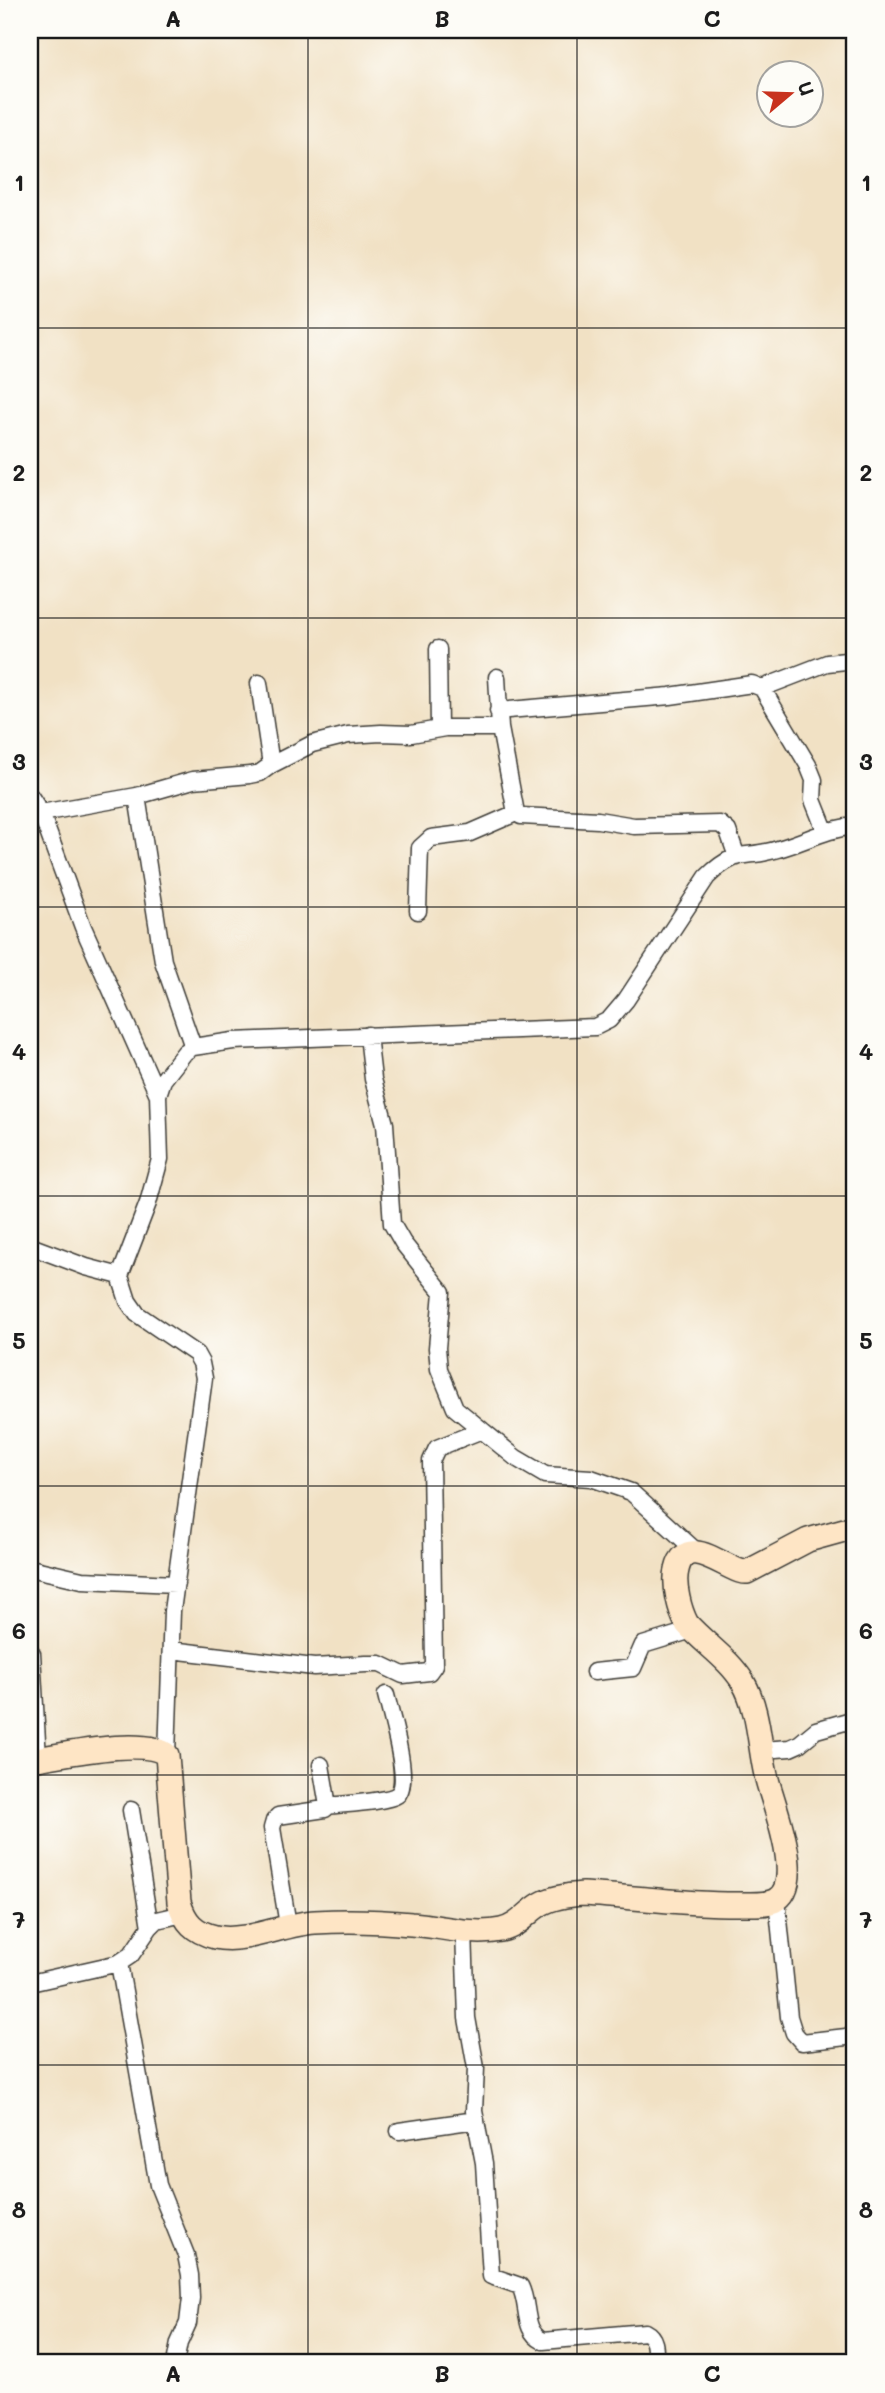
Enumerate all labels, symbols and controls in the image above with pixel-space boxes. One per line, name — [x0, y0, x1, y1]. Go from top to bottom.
text: A — [165, 3, 181, 33]
text: B — [434, 3, 450, 33]
text: C — [703, 3, 721, 33]
north arrow — [756, 60, 826, 130]
text: U — [793, 78, 821, 99]
text: 1 — [14, 167, 24, 197]
text: 1 — [861, 167, 871, 197]
text: 2 — [13, 457, 25, 487]
text: 2 — [860, 457, 872, 487]
text: 3 — [12, 746, 26, 776]
text: 3 — [859, 746, 873, 776]
text: 4 — [12, 1036, 26, 1066]
text: 4 — [859, 1036, 873, 1066]
text: 5 — [12, 1325, 26, 1355]
text: 5 — [859, 1325, 873, 1355]
text: 6 — [12, 1615, 26, 1645]
text: 6 — [859, 1615, 873, 1645]
text: 7 — [13, 1904, 26, 1934]
text: 7 — [860, 1904, 873, 1934]
text: 8 — [12, 2194, 26, 2224]
text: 8 — [859, 2194, 873, 2224]
text: A — [165, 2358, 181, 2388]
text: B — [434, 2358, 450, 2388]
text: C — [703, 2358, 721, 2388]

